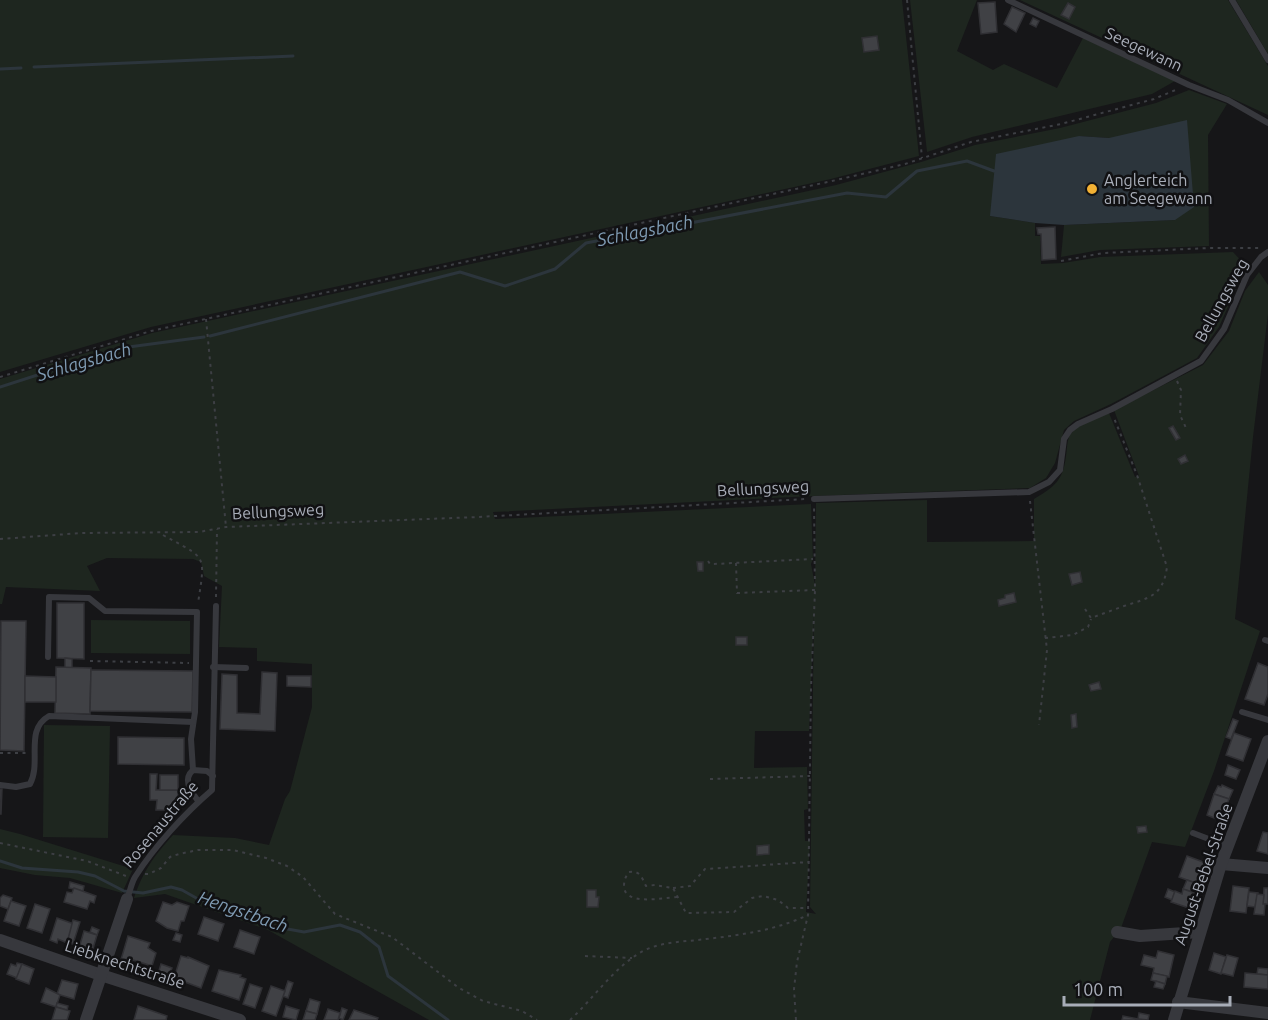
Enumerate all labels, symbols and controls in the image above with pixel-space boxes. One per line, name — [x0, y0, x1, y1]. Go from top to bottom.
street label: Seegewann — [1103, 23, 1185, 75]
place label: Anglerteich am Seegewann — [1104, 171, 1213, 207]
marker: Anglerteich am Seegewann — [1085, 182, 1099, 196]
water label: Schlagsbach — [594, 211, 694, 249]
street label: Bellungsweg — [1191, 255, 1251, 345]
water label: Schlagsbach — [33, 338, 133, 384]
street label: Bellungsweg — [716, 477, 810, 499]
street label: Bellungsweg — [231, 500, 325, 522]
street label: Rosenaustraße — [119, 777, 201, 871]
street label: August-Bebel-Straße — [1170, 801, 1236, 947]
water label: Hengstbach — [196, 886, 291, 936]
street label: Liebknechtstraße — [63, 936, 187, 992]
scale bar — [1064, 969, 1230, 1007]
text: 100 m — [1073, 979, 1123, 999]

